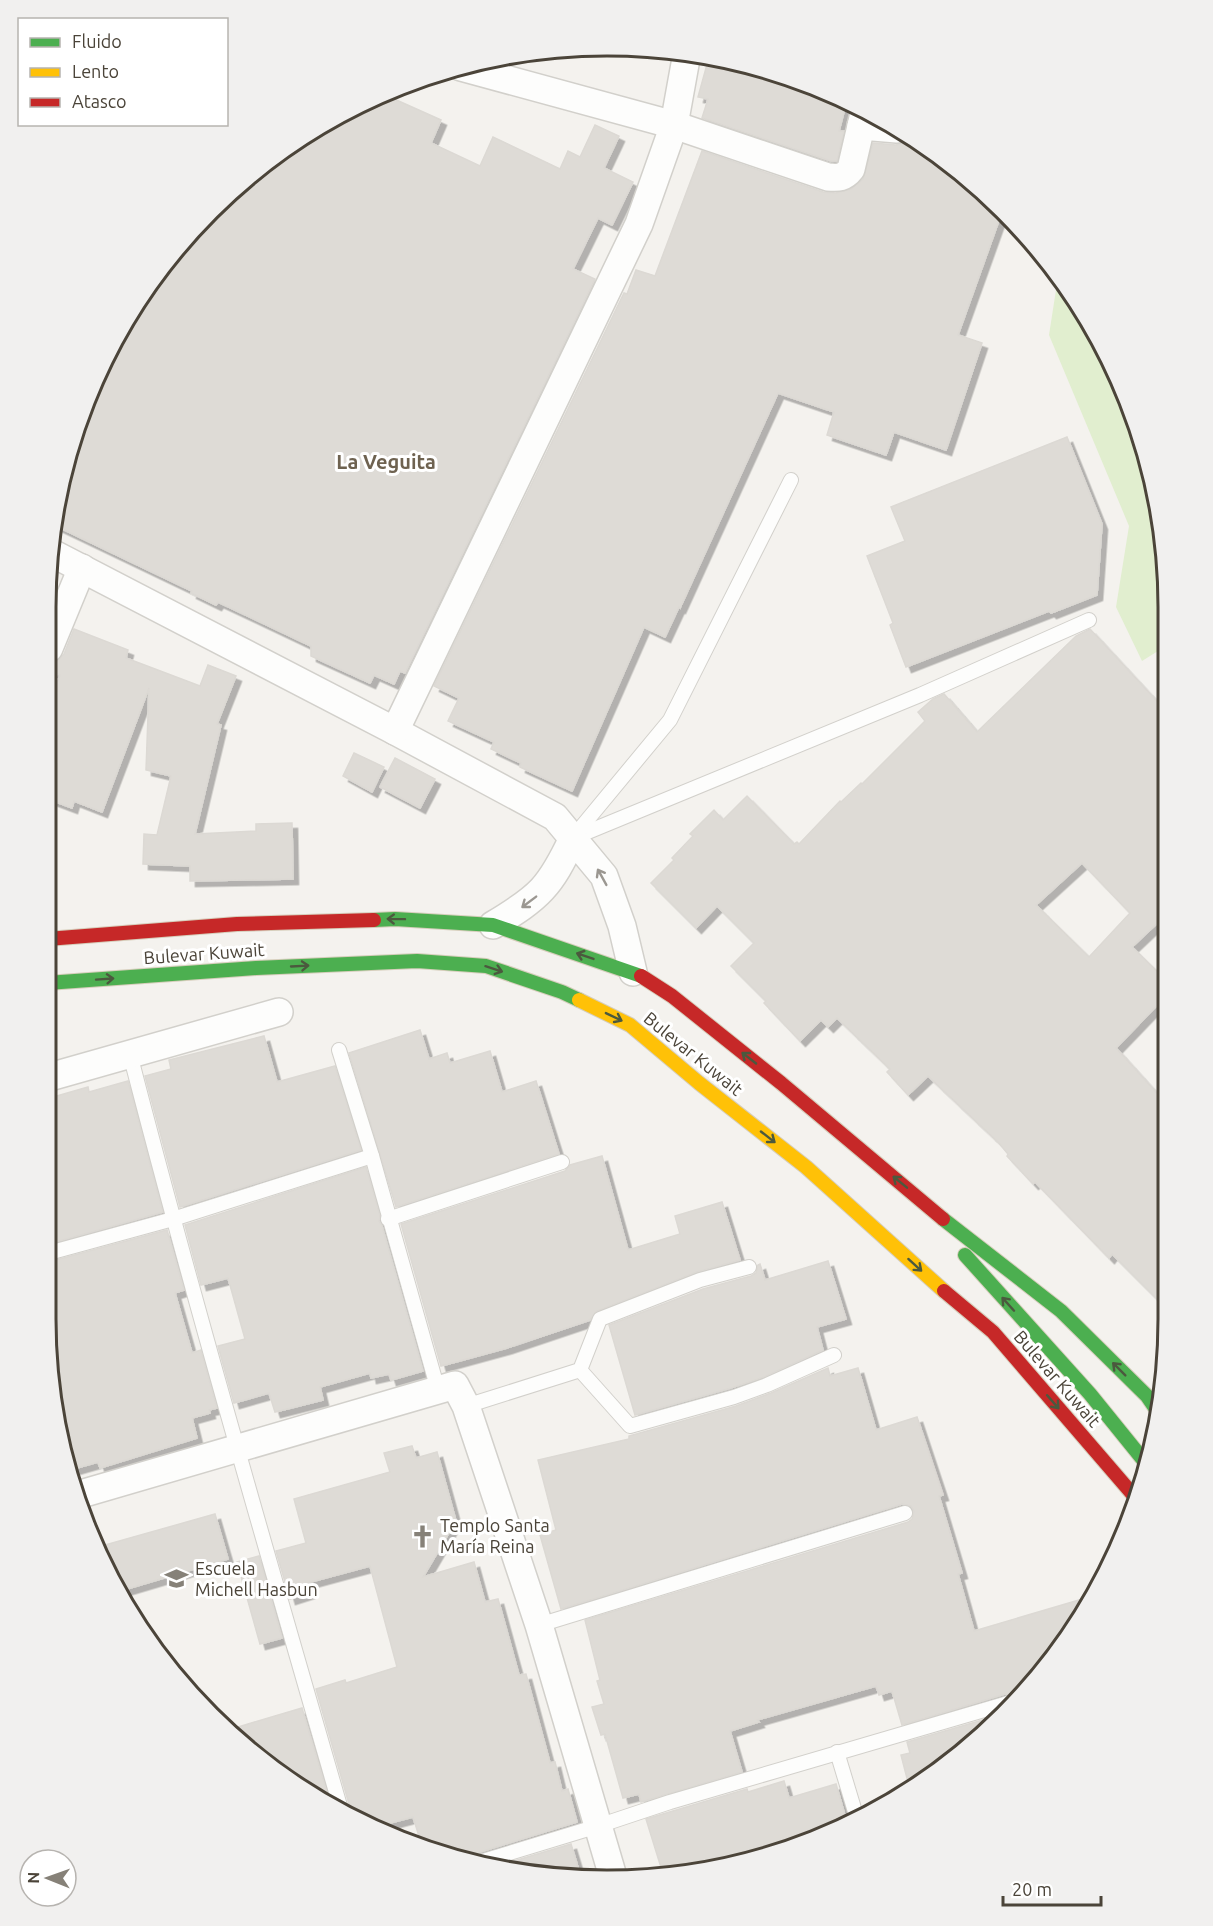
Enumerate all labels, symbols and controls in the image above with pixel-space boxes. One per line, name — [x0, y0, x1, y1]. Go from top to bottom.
legend — [18, 18, 228, 126]
text: Fluido — [72, 31, 122, 51]
text: Lento — [72, 61, 119, 81]
text: Atasco — [72, 91, 127, 111]
district label: La Veguita — [336, 450, 436, 473]
one-way arrow — [596, 869, 608, 886]
one-way arrow — [521, 896, 537, 908]
one-way arrow — [386, 913, 406, 925]
street label: Bulevar Kuwait — [143, 939, 265, 967]
one-way arrow — [576, 950, 595, 961]
one-way arrow — [289, 961, 309, 972]
one-way arrow — [484, 964, 503, 975]
one-way arrow — [95, 973, 115, 984]
street label: Bulevar Kuwait — [640, 1007, 747, 1099]
one-way arrow — [605, 1012, 623, 1024]
one-way arrow — [741, 1051, 757, 1064]
one-way arrow — [759, 1131, 775, 1144]
one-way arrow — [892, 1175, 908, 1188]
one-way arrow — [907, 1258, 922, 1272]
one-way arrow — [1001, 1297, 1015, 1312]
street label: Bulevar Kuwait — [1010, 1326, 1105, 1431]
one-way arrow — [1111, 1361, 1126, 1376]
one-way arrow — [1046, 1394, 1059, 1410]
place label: Templo Santa María Reina — [440, 1515, 550, 1556]
church icon: Templo Santa María Reina — [409, 1523, 435, 1549]
place label: Escuela Michell Hasbun — [195, 1558, 318, 1599]
school or university icon: Escuela Michell Hasbun — [164, 1566, 190, 1592]
north arrow — [18, 1848, 78, 1908]
scale bar — [1003, 1869, 1100, 1907]
text: N — [24, 1872, 42, 1884]
text: 20 m — [1012, 1879, 1052, 1899]

